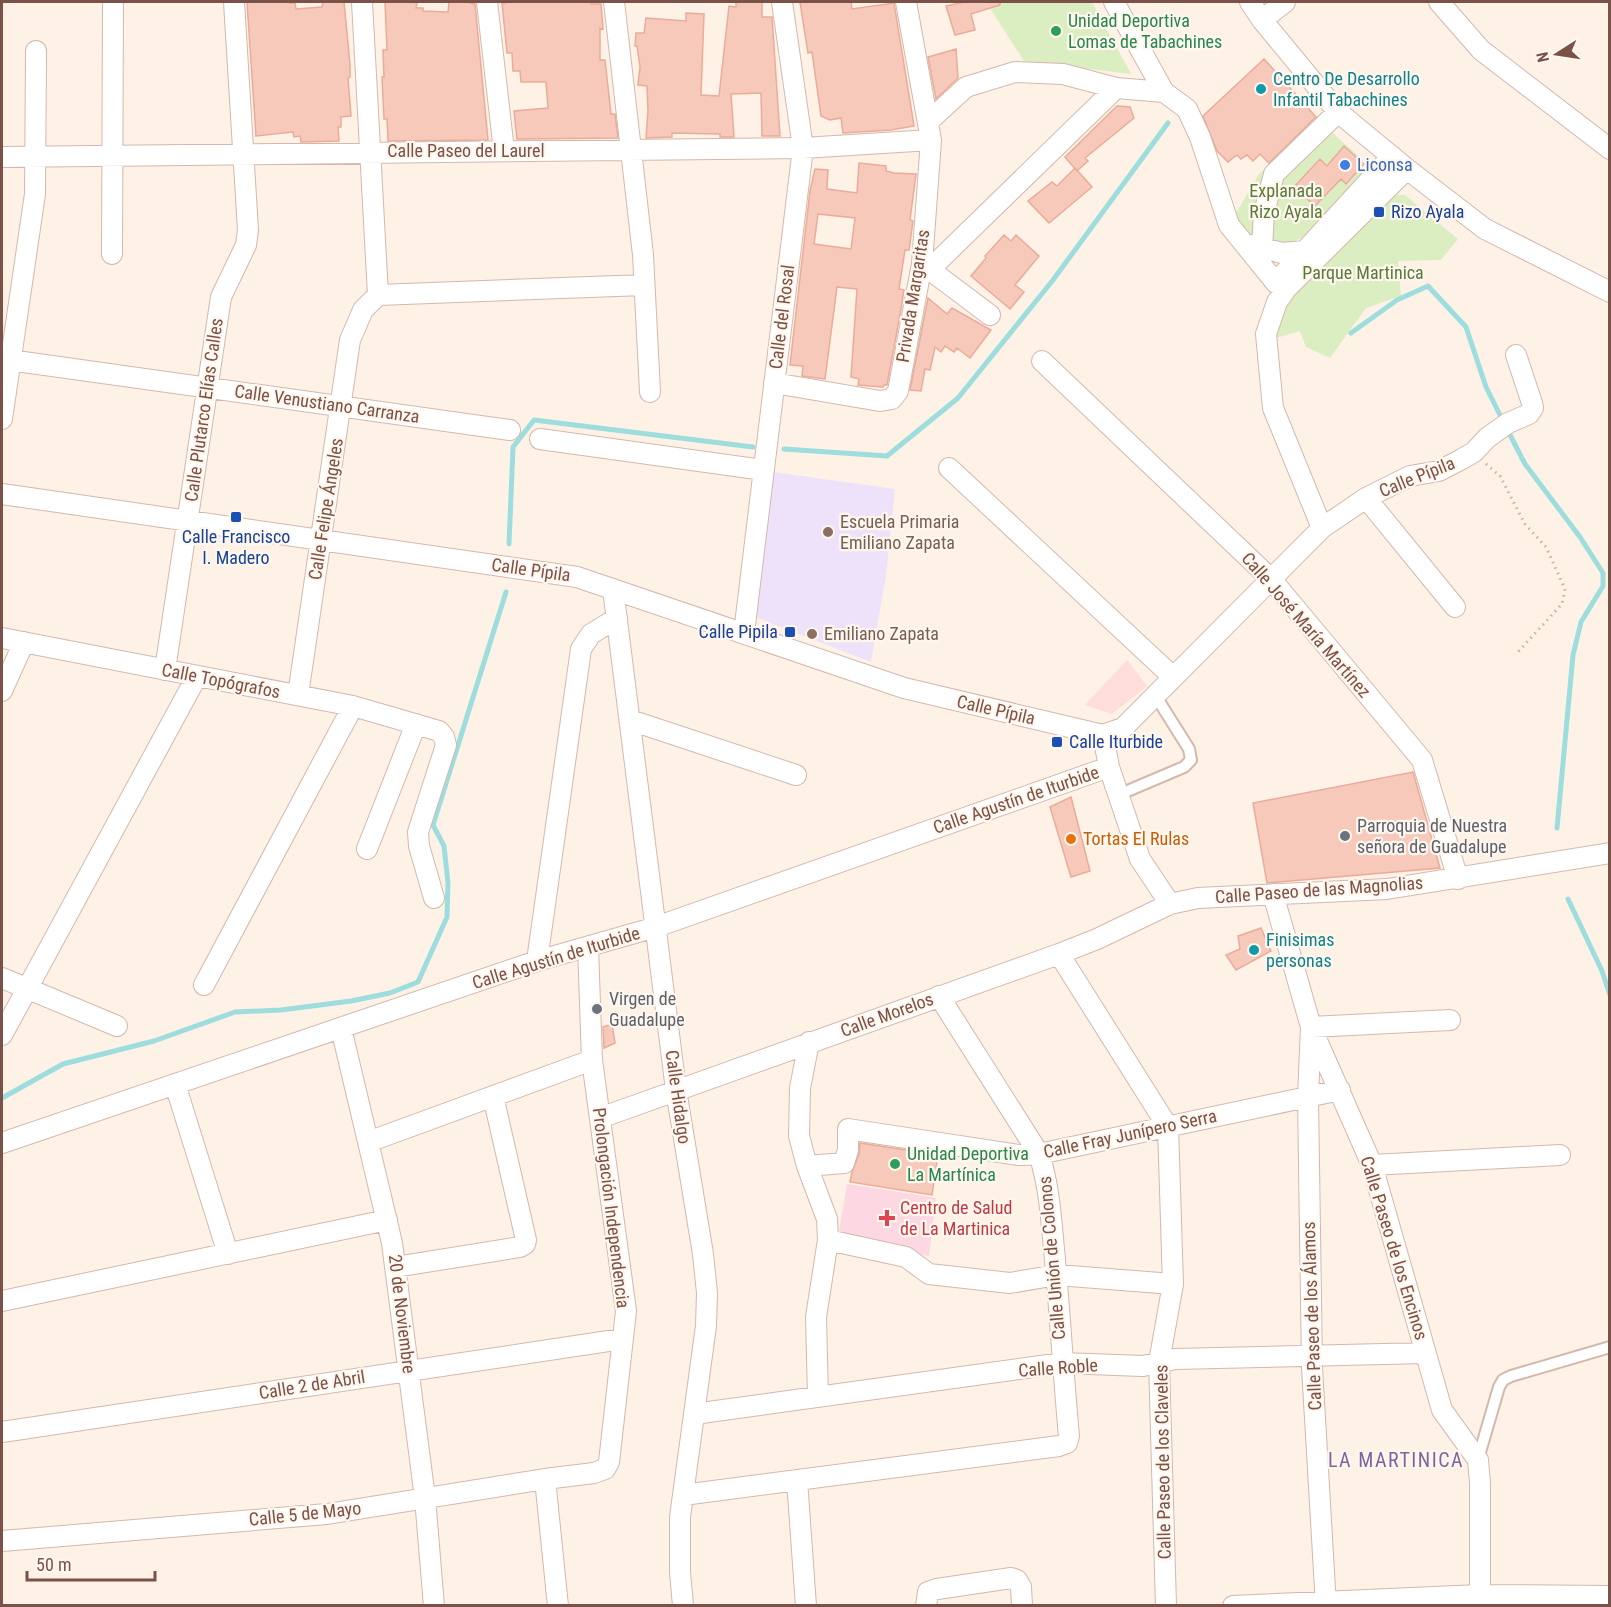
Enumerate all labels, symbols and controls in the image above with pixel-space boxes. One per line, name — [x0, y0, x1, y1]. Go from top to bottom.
place label: Unidad Deportiva Lomas de Tabachines — [1068, 10, 1222, 52]
marker: Unidad Deportiva Lomas de Tabachines — [1049, 24, 1063, 38]
north arrow — [1527, 24, 1587, 84]
text: N — [1533, 50, 1553, 64]
place label: Centro De Desarrollo Infantil Tabachines — [1273, 68, 1420, 110]
marker: Centro De Desarrollo Infantil Tabachines — [1254, 82, 1268, 96]
street label: Calle Paseo del Laurel — [387, 140, 545, 161]
place label: Liconsa — [1357, 154, 1413, 175]
marker: Liconsa — [1338, 158, 1352, 172]
park label: Explanada Rizo Ayala — [1249, 180, 1323, 222]
place label: Rizo Ayala — [1391, 201, 1464, 222]
marker: Rizo Ayala — [1372, 205, 1386, 219]
street label: Privada Margaritas — [892, 228, 933, 364]
park label: Parque Martinica — [1302, 262, 1424, 283]
street label: Calle del Rosal — [765, 264, 798, 370]
street label: Calle Plutarco Elías Calles — [180, 317, 227, 503]
street label: Calle Venustiano Carranza — [233, 380, 421, 427]
street label: Calle Felipe Ángeles — [304, 436, 347, 581]
street label: Calle Pípila — [1376, 452, 1458, 501]
marker: Calle Francisco I. Madero — [229, 510, 243, 524]
place label: Escuela Primaria Emiliano Zapata — [840, 511, 960, 553]
marker: Escuela Primaria Emiliano Zapata — [821, 525, 835, 539]
place label: Calle Francisco I. Madero — [182, 526, 290, 568]
street label: Calle José María Martínez — [1238, 548, 1375, 702]
street label: Calle Pípila — [490, 554, 572, 585]
place label: Calle Pipila — [698, 621, 778, 642]
place label: Emiliano Zapata — [824, 623, 939, 644]
marker: Calle Pipila — [783, 625, 797, 639]
marker: Emiliano Zapata — [805, 627, 819, 641]
street label: Calle Topógrafos — [160, 659, 282, 702]
street label: Calle Pípila — [955, 690, 1037, 729]
place label: Calle Iturbide — [1069, 731, 1163, 752]
marker: Calle Iturbide — [1050, 735, 1064, 749]
street label: Calle Agustín de Iturbide — [930, 761, 1102, 838]
place label: Parroquia de Nuestra señora de Guadalupe — [1357, 815, 1507, 857]
place label: Tortas El Rulas — [1083, 828, 1189, 849]
marker: Parroquia de Nuestra señora de Guadalupe — [1338, 829, 1352, 843]
marker: Tortas El Rulas — [1064, 832, 1078, 846]
street label: Calle Paseo de las Magnolias — [1214, 872, 1424, 907]
street label: Calle Agustín de Iturbide — [470, 922, 642, 993]
place label: Finisimas personas — [1266, 929, 1334, 971]
marker: Finisimas personas — [1247, 943, 1261, 957]
place label: Virgen de Guadalupe — [609, 988, 685, 1030]
street label: Calle Morelos — [837, 988, 936, 1041]
marker: Virgen de Guadalupe — [590, 1002, 604, 1016]
street label: Calle Hidalgo — [662, 1049, 695, 1145]
street label: Calle Fray Junípero Serra — [1041, 1105, 1218, 1162]
street label: Prolongación Independencia — [589, 1107, 634, 1309]
place label: Unidad Deportiva La Martínica — [907, 1143, 1029, 1185]
street label: Calle Paseo de los Encinos — [1357, 1153, 1432, 1342]
marker: Unidad Deportiva La Martínica — [888, 1157, 902, 1171]
street label: Calle Unión de Colonos — [1034, 1175, 1069, 1341]
place label: Centro de Salud de La Martinica — [900, 1197, 1012, 1239]
marker: Centro de Salud de La Martinica — [878, 1209, 896, 1227]
street label: Calle Paseo de los Álamos — [1298, 1221, 1325, 1411]
street label: 20 de Noviembre — [385, 1253, 420, 1375]
street label: Calle Roble — [1017, 1354, 1098, 1381]
street label: Calle Paseo de los Claveles — [1150, 1365, 1175, 1559]
street label: Calle 2 de Abril — [257, 1366, 366, 1403]
district label: LA MARTINICA — [1328, 1448, 1464, 1472]
street label: Calle 5 de Mayo — [248, 1497, 362, 1530]
scale bar — [27, 1544, 154, 1582]
text: 50 m — [36, 1554, 71, 1575]

